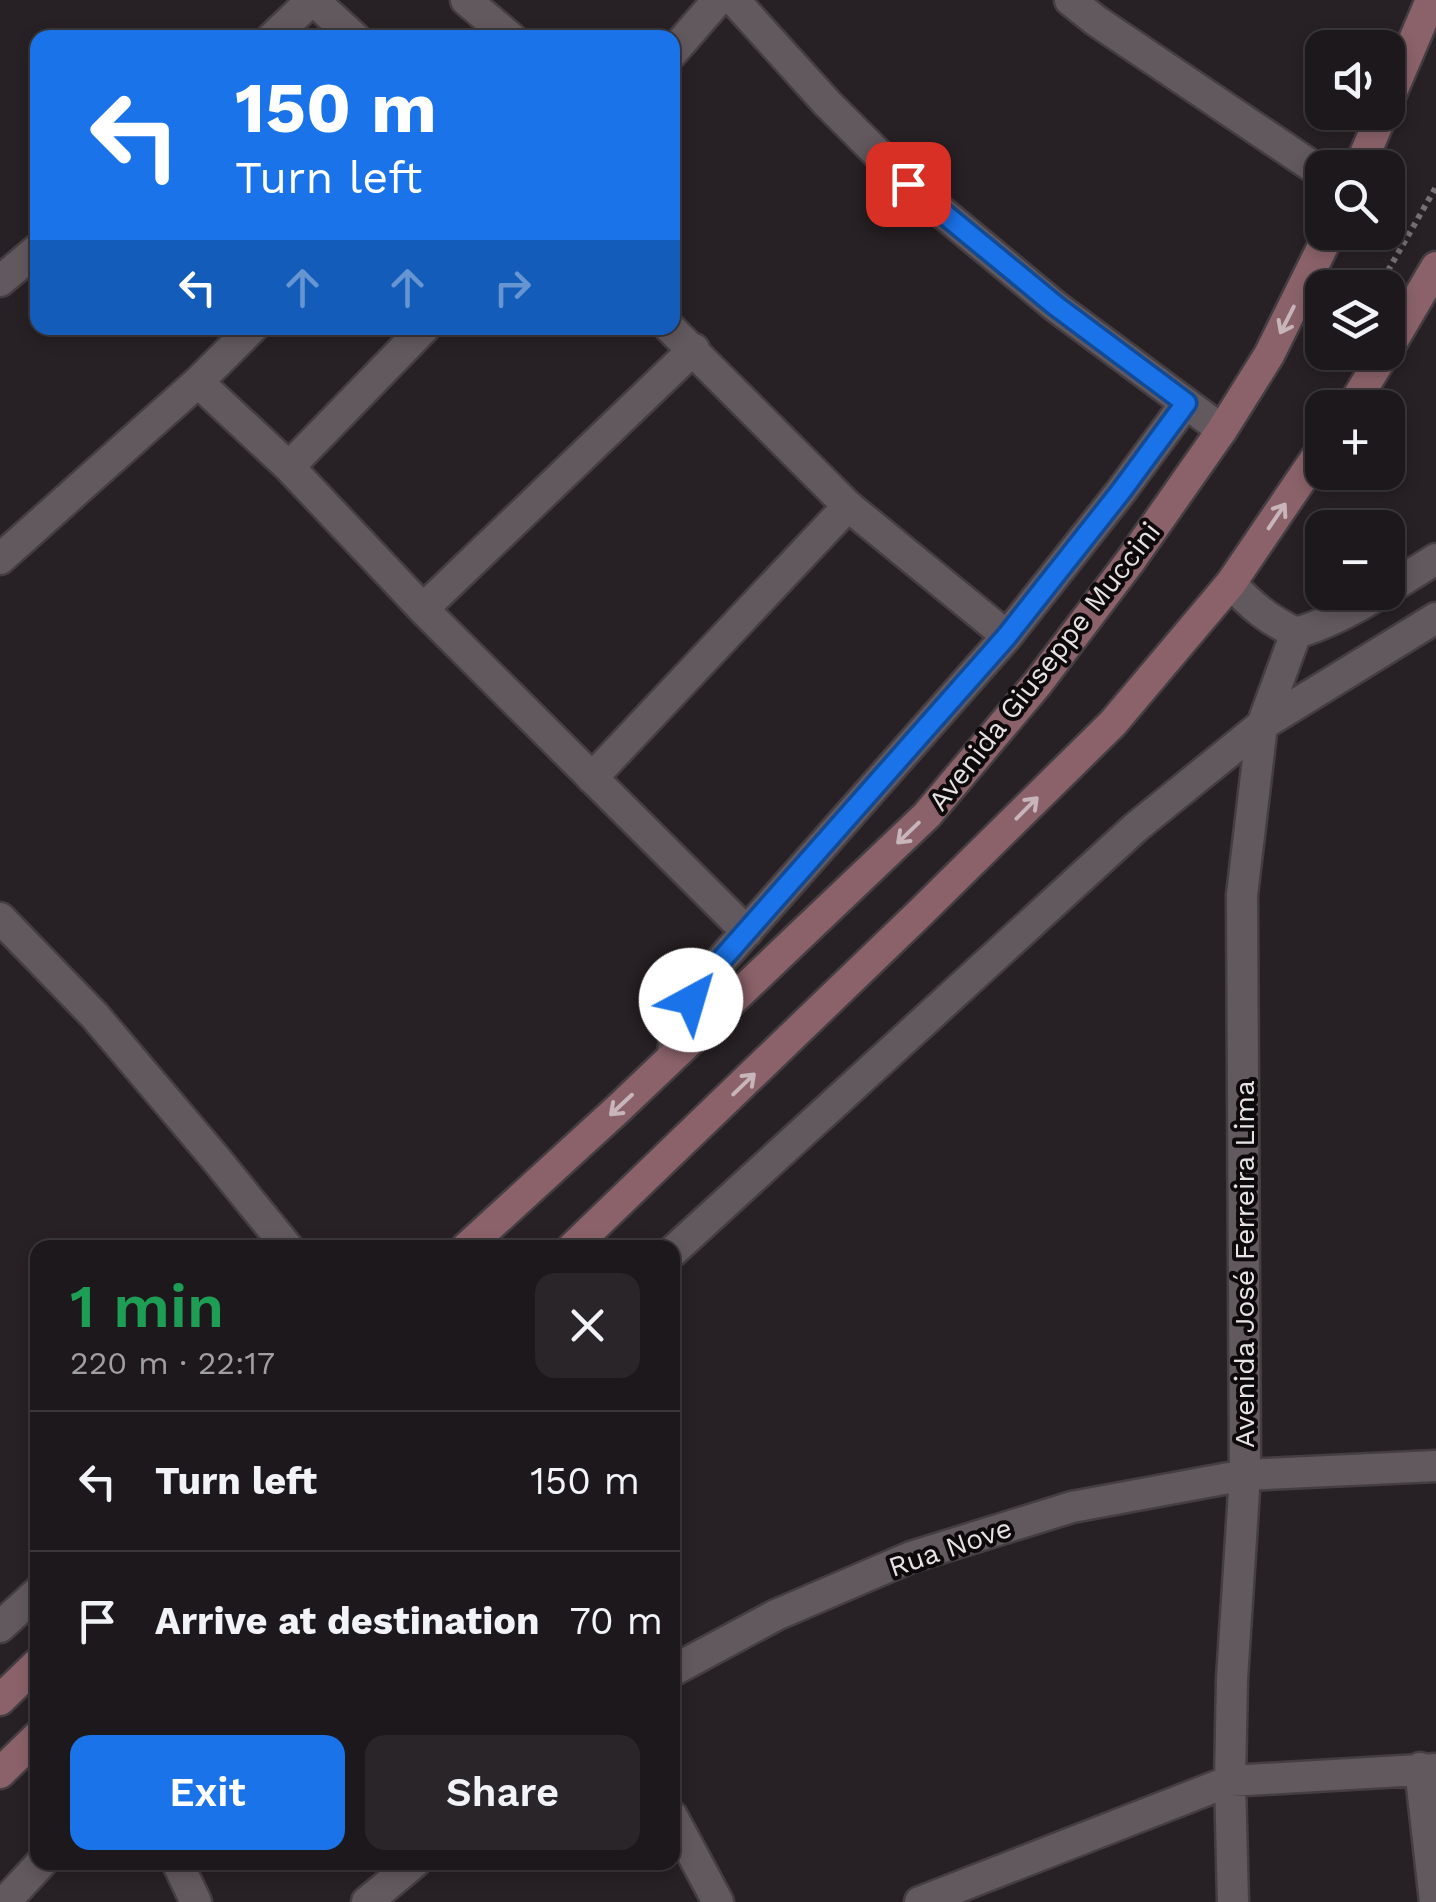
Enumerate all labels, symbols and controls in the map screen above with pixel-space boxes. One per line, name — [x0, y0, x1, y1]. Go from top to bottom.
map controls — [1305, 30, 1405, 610]
button: sound — [1305, 30, 1405, 130]
text: 150 m — [235, 67, 437, 149]
icon: left — [70, 70, 200, 200]
pin — [866, 142, 951, 227]
button: search — [1305, 150, 1405, 250]
text: Turn left — [235, 151, 422, 204]
icon: arrive — [881, 157, 936, 212]
icon: left — [170, 260, 225, 315]
icon: ahead — [275, 260, 330, 315]
icon: ahead — [380, 260, 435, 315]
icon: right — [485, 260, 540, 315]
button: layers — [1305, 270, 1405, 370]
one-way arrow — [1277, 305, 1296, 334]
button: + — [1305, 390, 1405, 490]
one-way arrow — [1266, 503, 1287, 531]
button: − — [1305, 510, 1405, 610]
street label: Avenida Giuseppe Muccini — [922, 516, 1167, 817]
one-way arrow — [1015, 796, 1039, 820]
one-way arrow — [896, 821, 920, 845]
position arrow — [639, 948, 743, 1052]
one-way arrow — [732, 1072, 756, 1096]
street label: Avenida José Ferreira Lima — [1228, 1080, 1261, 1448]
one-way arrow — [609, 1093, 635, 1117]
text: 1 min — [70, 1271, 224, 1342]
button: close — [535, 1273, 640, 1378]
text: 220 m · 22:17 — [70, 1344, 275, 1382]
icon: left — [70, 1454, 125, 1509]
text: Turn left — [155, 1459, 317, 1503]
text: 150 m — [530, 1459, 640, 1503]
street label: Rua Nove — [884, 1511, 1016, 1584]
icon: arrive — [70, 1594, 125, 1649]
text: Arrive at destination — [155, 1599, 540, 1643]
text: 70 m — [570, 1599, 663, 1643]
button: Exit — [70, 1735, 345, 1850]
button: Share — [365, 1735, 640, 1850]

